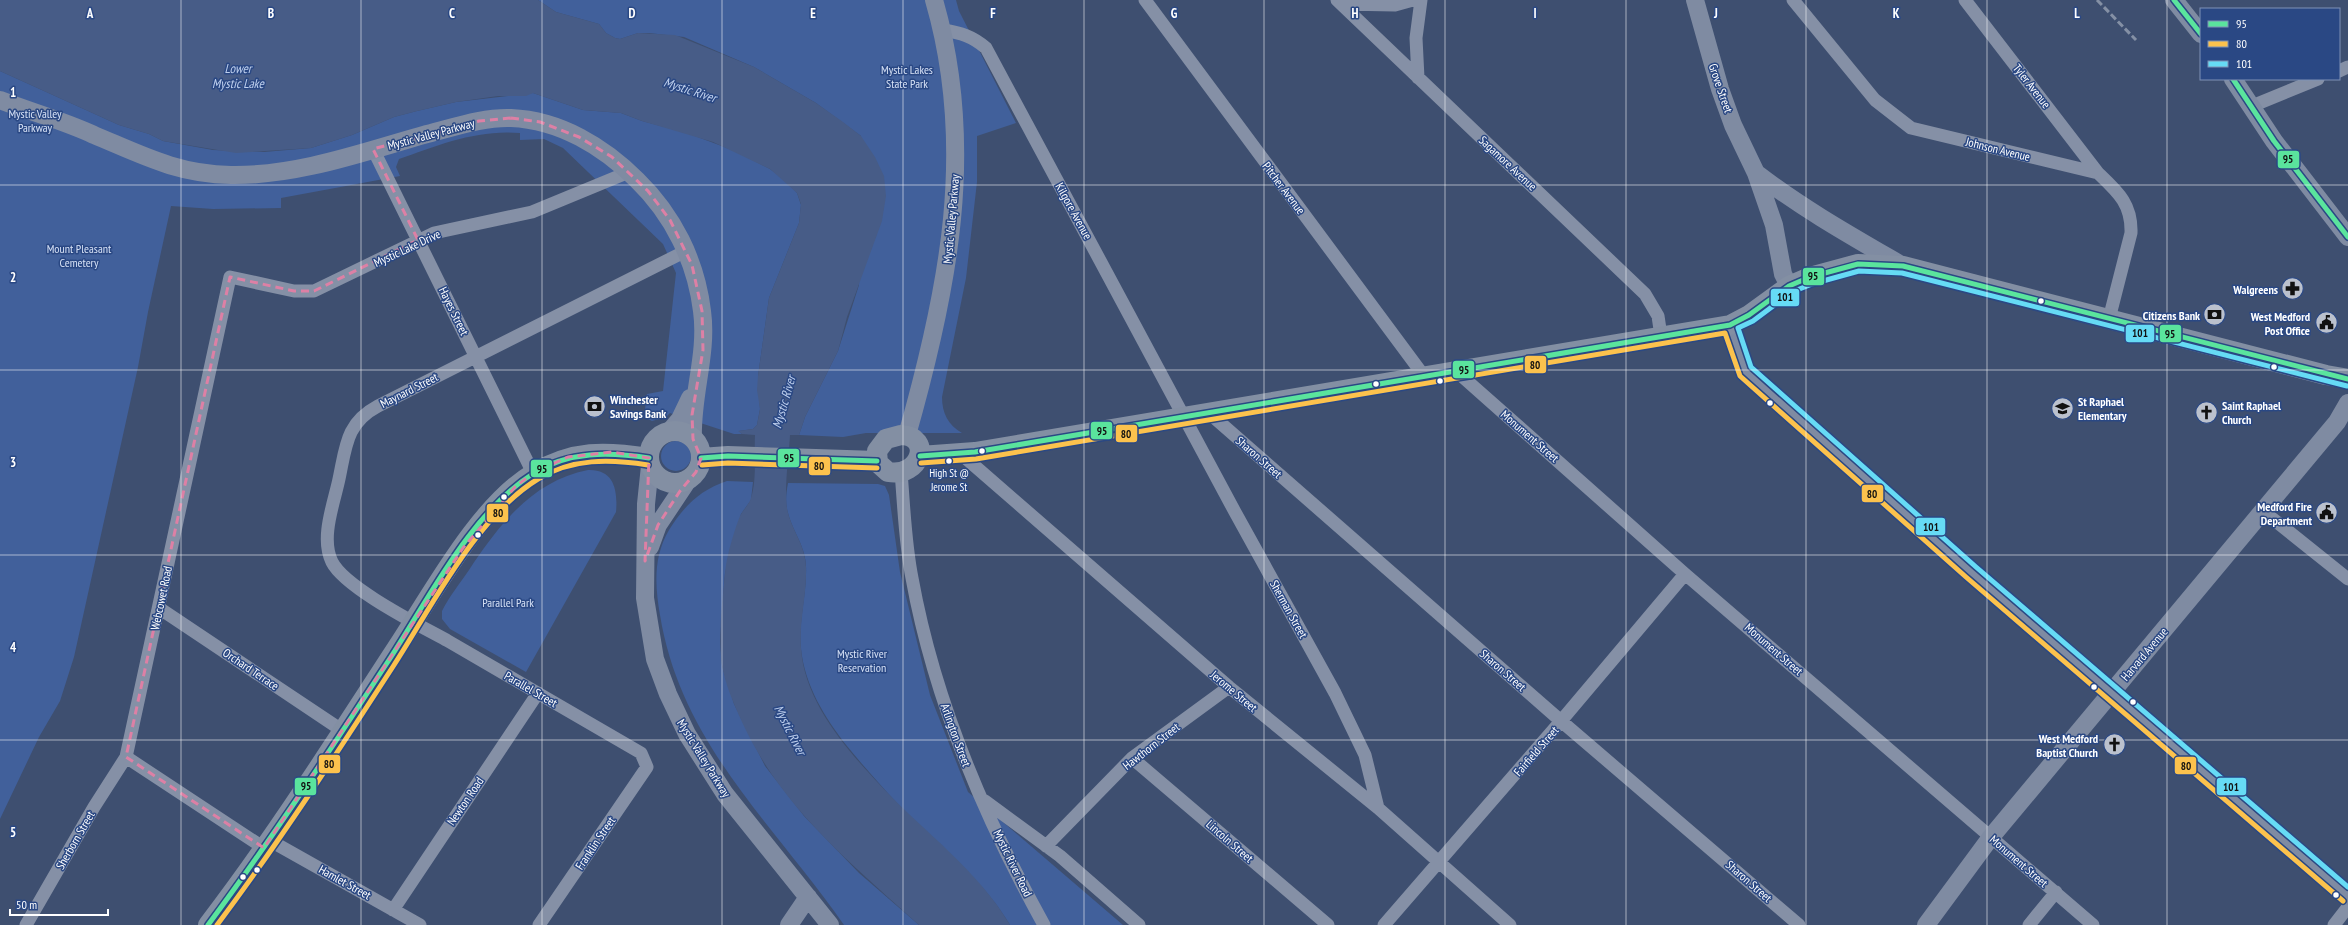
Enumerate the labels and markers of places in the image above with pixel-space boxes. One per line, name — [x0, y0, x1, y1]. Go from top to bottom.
pharmacy icon: Walgreens — [2280, 276, 2306, 302]
place label: Walgreens — [2232, 282, 2278, 297]
unlabelled marker — [2036, 296, 2046, 306]
bank icon: Citizens Bank — [2202, 302, 2228, 328]
place label: Citizens Bank — [2143, 308, 2200, 323]
place label: West Medford Post Office — [2250, 309, 2310, 338]
public building icon: West Medford Post Office — [2313, 310, 2339, 336]
unlabelled marker — [2269, 362, 2279, 372]
unlabelled marker — [1435, 376, 1445, 386]
unlabelled marker — [1371, 379, 1381, 389]
place label: Winchester Savings Bank — [609, 392, 666, 421]
bank icon: Winchester Savings Bank — [581, 393, 607, 419]
place label: St Raphael Elementary — [2078, 394, 2127, 423]
school or university icon: St Raphael Elementary — [2049, 395, 2075, 421]
unlabelled marker — [1765, 398, 1775, 408]
place label: Saint Raphael Church — [2222, 398, 2281, 427]
church icon: Saint Raphael Church — [2194, 399, 2220, 425]
unlabelled marker — [977, 446, 987, 456]
marker: High St @ Jerome St — [944, 456, 954, 466]
place label: High St @ Jerome St — [929, 466, 969, 494]
unlabelled marker — [499, 492, 509, 502]
place label: Medford Fire Department — [2257, 499, 2312, 528]
public building icon: Medford Fire Department — [2314, 500, 2340, 526]
unlabelled marker — [473, 530, 483, 540]
unlabelled marker — [2089, 682, 2099, 692]
unlabelled marker — [2128, 697, 2138, 707]
place label: West Medford Baptist Church — [2036, 731, 2098, 760]
church icon: West Medford Baptist Church — [2101, 732, 2127, 758]
unlabelled marker — [252, 865, 262, 875]
unlabelled marker — [238, 872, 248, 882]
unlabelled marker — [2331, 890, 2341, 900]

